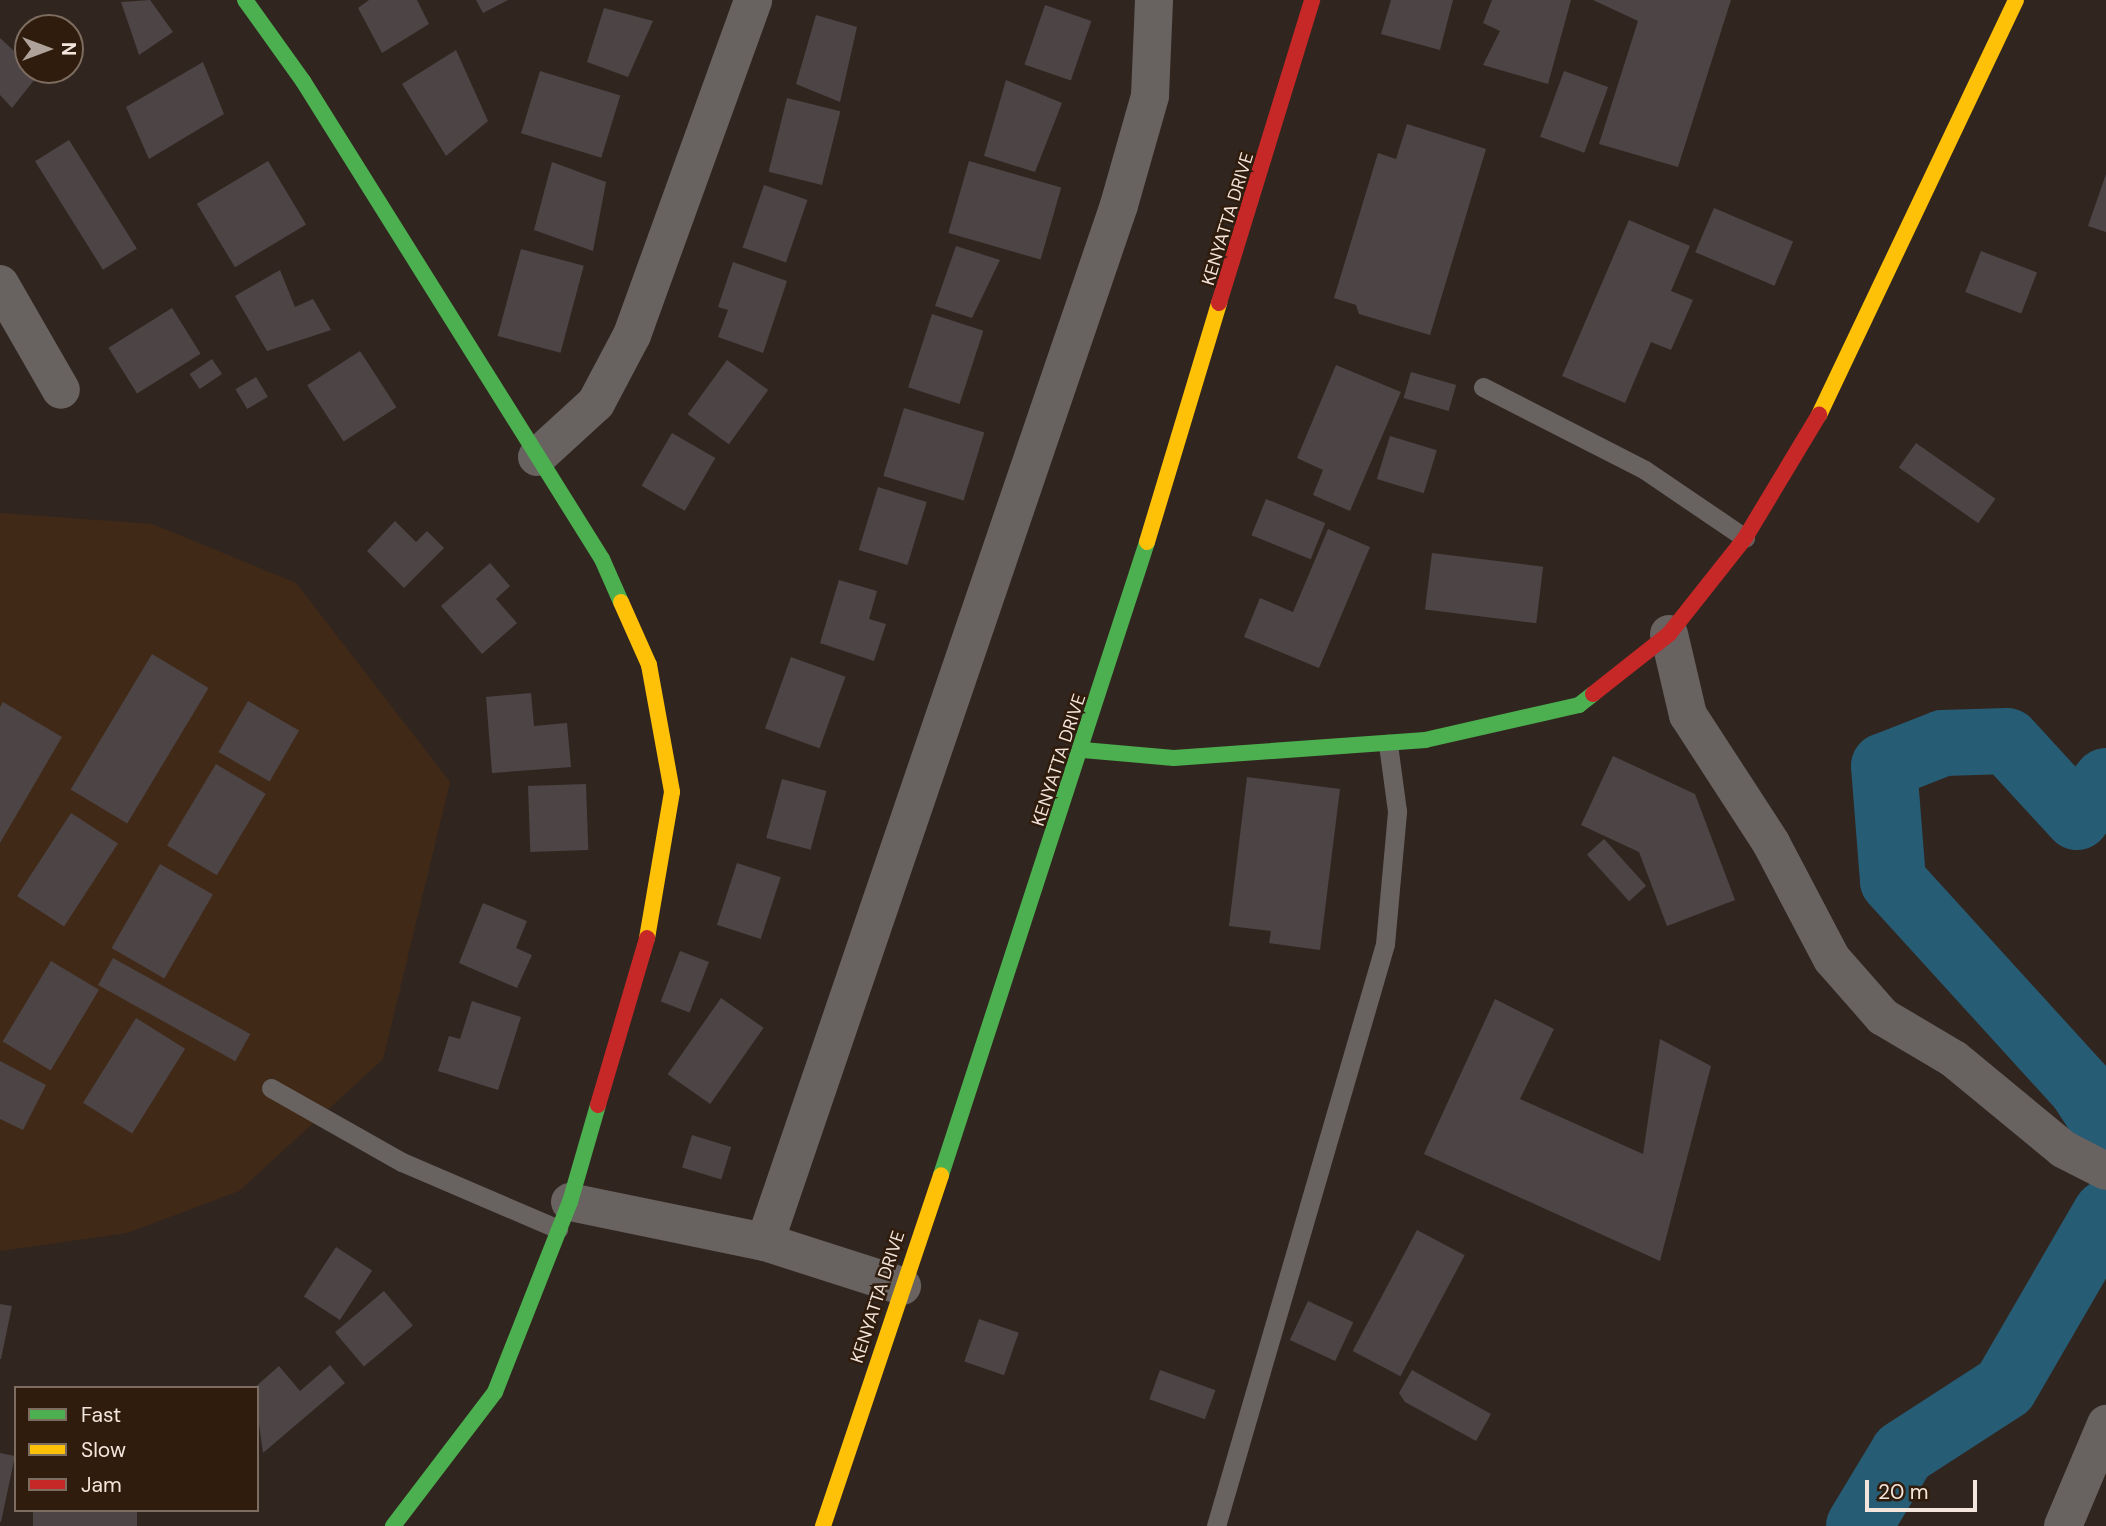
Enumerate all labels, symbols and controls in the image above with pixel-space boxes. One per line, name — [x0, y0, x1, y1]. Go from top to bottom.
north arrow — [14, 14, 84, 84]
text: N — [56, 42, 81, 56]
street label: KENYATTA DRIVE — [1198, 150, 1258, 288]
street label: KENYATTA DRIVE — [1027, 691, 1091, 829]
street label: KENYATTA DRIVE — [846, 1228, 910, 1366]
legend — [14, 1386, 259, 1512]
text: Fast — [81, 1401, 121, 1429]
text: Slow — [81, 1436, 126, 1464]
scale bar — [1868, 1466, 1980, 1510]
text: Jam — [81, 1471, 122, 1499]
text: 20 m — [1878, 1478, 1929, 1506]

